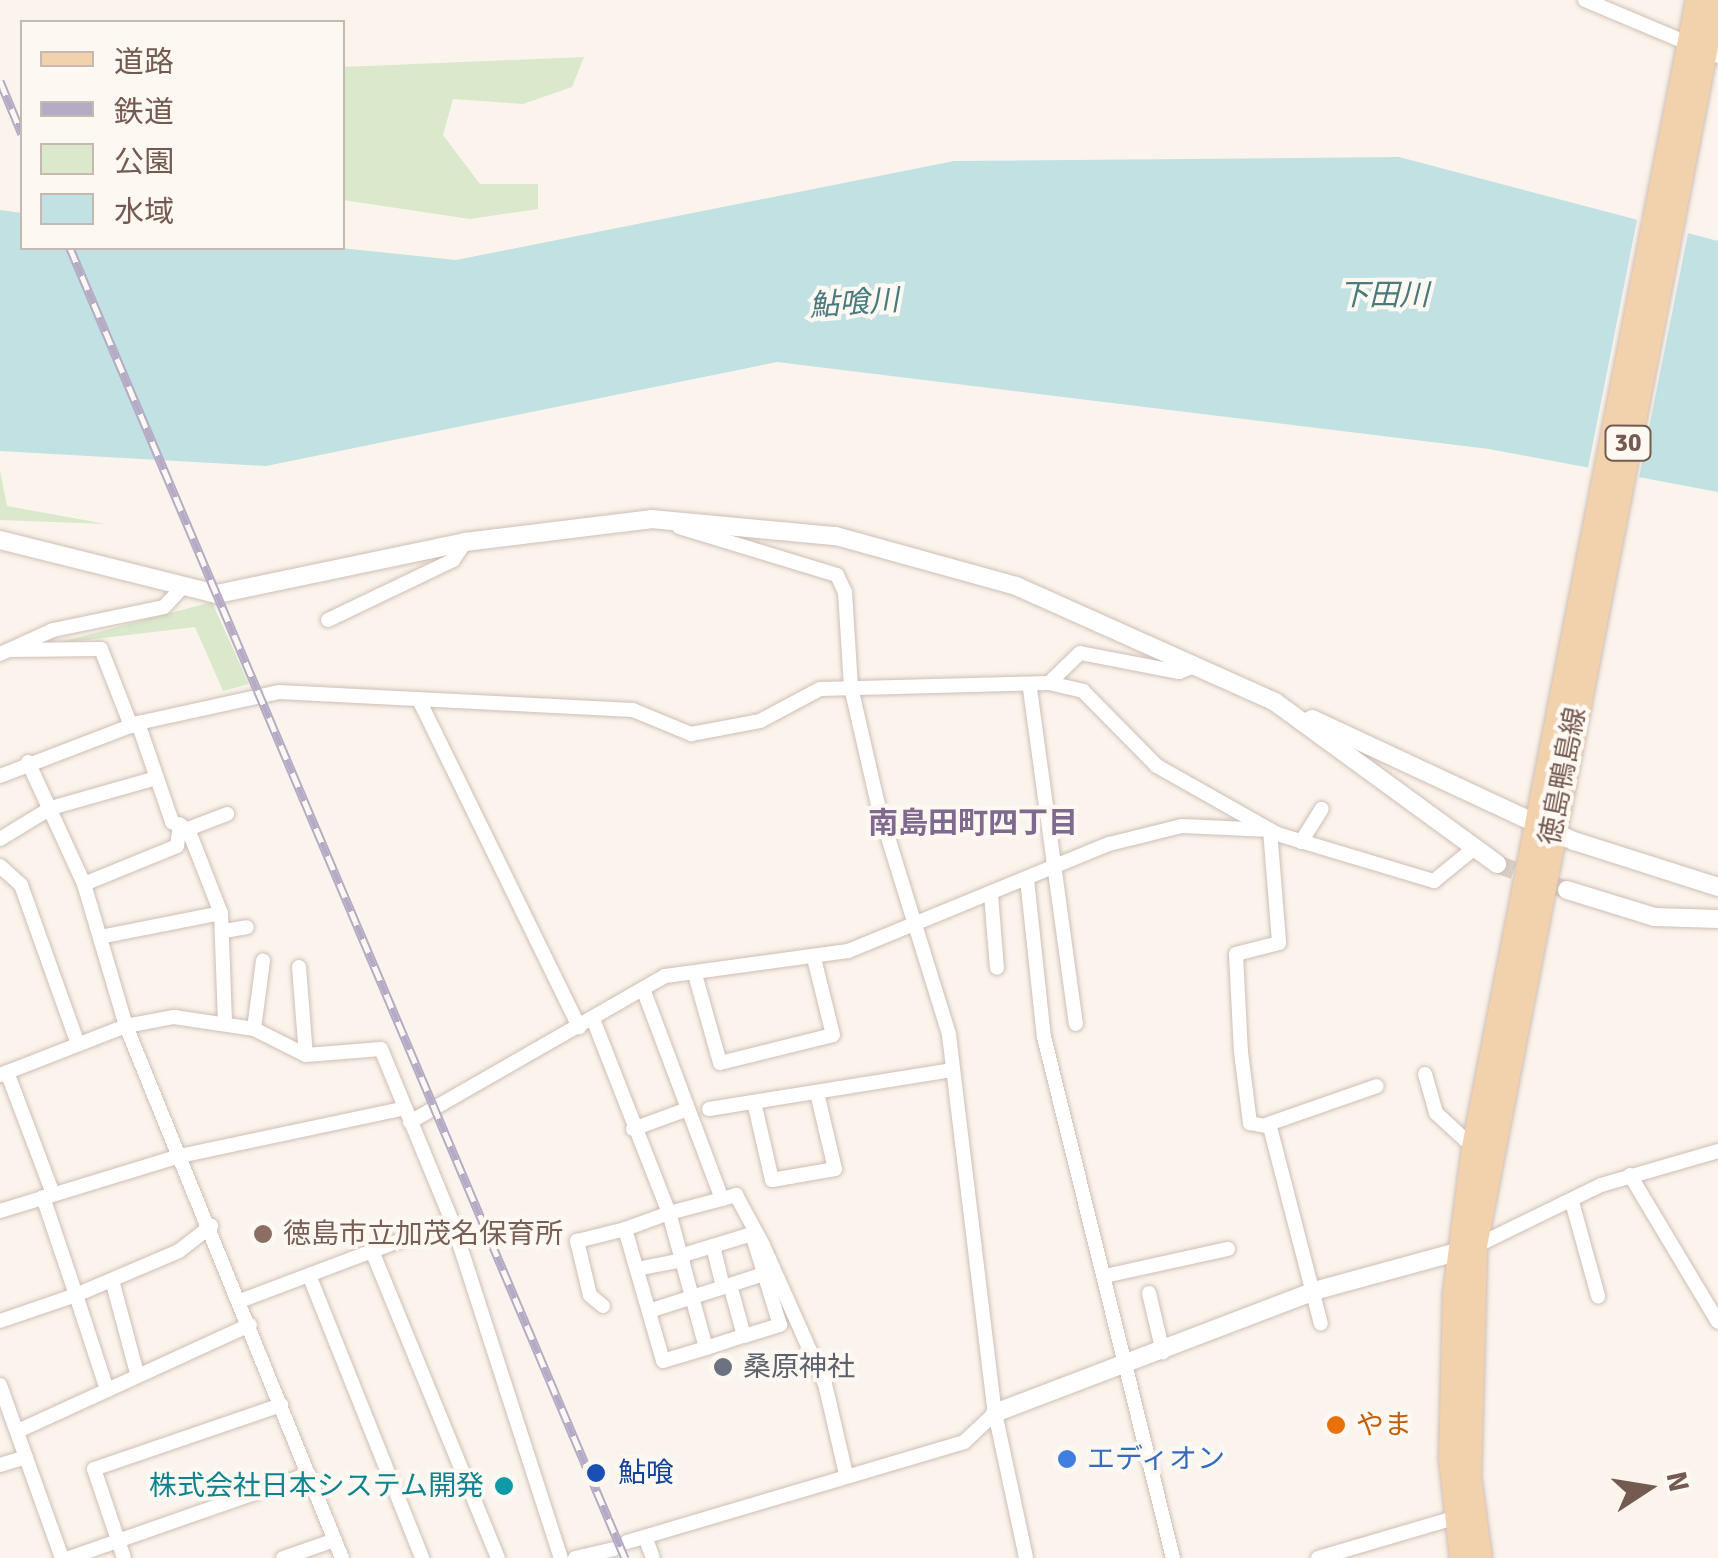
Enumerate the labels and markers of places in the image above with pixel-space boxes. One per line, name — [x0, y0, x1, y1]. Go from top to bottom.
place label: 徳島市立加茂名保育所 — [283, 1217, 563, 1251]
marker: 徳島市立加茂名保育所 — [252, 1223, 274, 1245]
place label: 桑原神社 — [743, 1350, 855, 1384]
marker: 桑原神社 — [712, 1356, 734, 1378]
place label: やま — [1356, 1408, 1412, 1442]
marker: やま — [1325, 1414, 1347, 1436]
place label: エディオン — [1087, 1442, 1227, 1476]
marker: エディオン — [1056, 1448, 1078, 1470]
place label: 鮎喰 — [618, 1456, 674, 1490]
marker: 鮎喰 — [583, 1460, 609, 1486]
place label: 株式会社日本システム開発 — [148, 1469, 484, 1503]
marker: 株式会社日本システム開発 — [493, 1475, 515, 1497]

